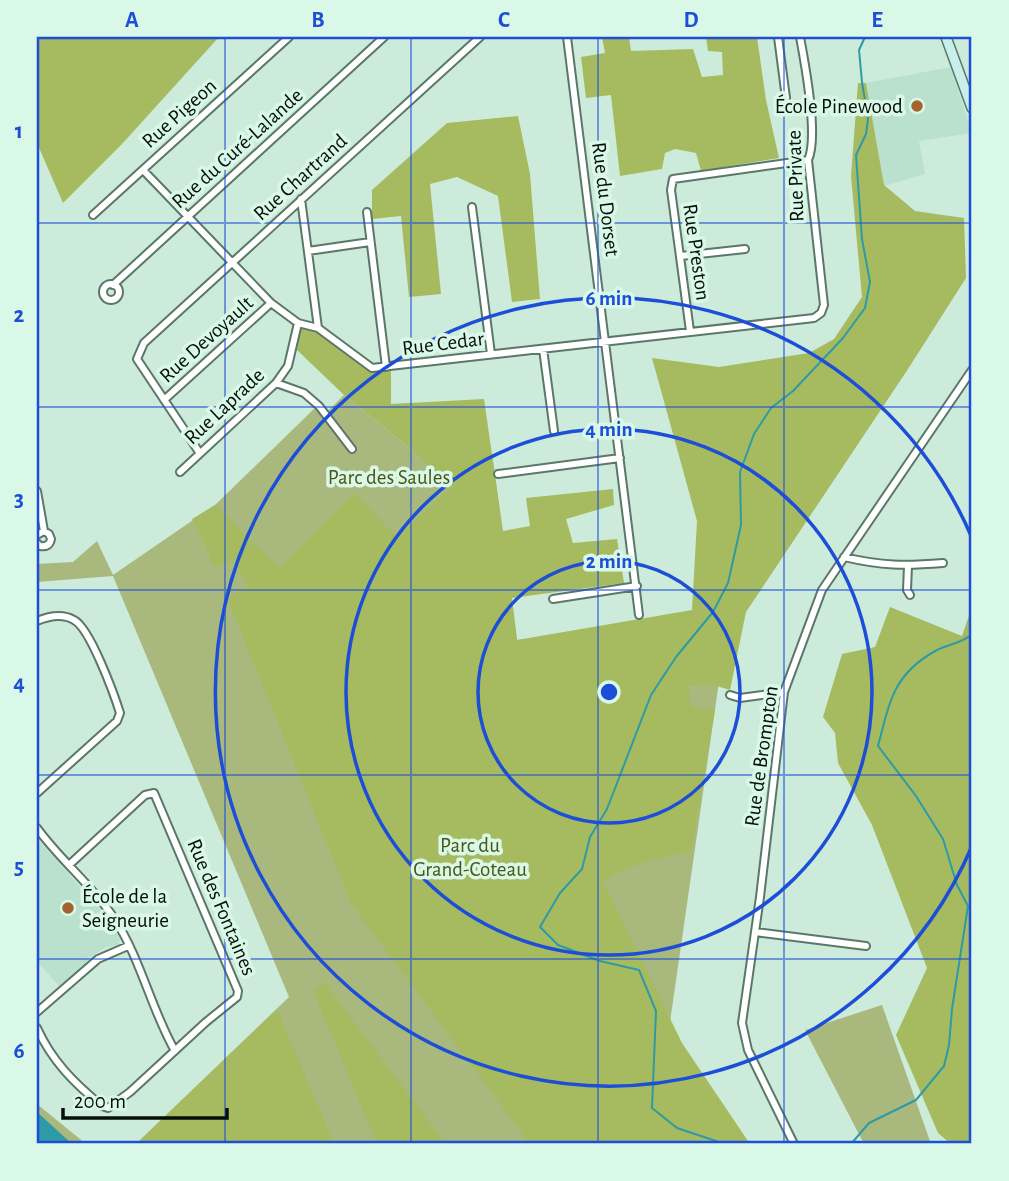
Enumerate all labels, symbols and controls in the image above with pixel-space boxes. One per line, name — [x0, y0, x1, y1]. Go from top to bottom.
text: A — [125, 9, 139, 32]
text: B — [311, 9, 325, 32]
text: C — [498, 9, 510, 32]
text: D — [683, 9, 699, 32]
text: E — [871, 9, 883, 32]
street label: Rue Pigeon — [138, 75, 221, 152]
street label: Rue du Curé-Lalande — [168, 84, 307, 212]
place label: École Pinewood — [775, 94, 903, 117]
marker: École Pinewood — [909, 98, 925, 114]
text: 1 — [15, 120, 23, 143]
street label: Rue Chartrand — [250, 130, 351, 225]
street label: Rue Private — [783, 130, 808, 222]
street label: Rue du Dorset — [588, 141, 623, 258]
street label: Rue Preston — [679, 202, 714, 302]
text: 6 min — [586, 288, 632, 309]
street label: Rue Devoyault — [156, 292, 257, 387]
text: 2 — [14, 304, 25, 327]
street label: Rue Cedar — [401, 328, 485, 359]
street label: Rue Laprade — [180, 364, 268, 448]
text: 4 min — [585, 419, 633, 440]
park label: Parc des Saules — [328, 467, 450, 488]
text: 3 — [14, 488, 24, 511]
text: 2 min — [586, 551, 632, 572]
text: 4 — [13, 672, 25, 695]
centre of rings — [597, 680, 621, 704]
street label: Rue de Brompton — [741, 684, 782, 828]
park label: Parc du Grand-Coteau — [413, 835, 527, 880]
street label: Rue des Fontaines — [183, 836, 260, 978]
text: 5 — [14, 856, 24, 879]
place label: École de la Seigneurie — [82, 884, 169, 931]
marker: École de la Seigneurie — [60, 900, 76, 916]
text: 6 — [13, 1040, 25, 1063]
scale bar — [63, 1076, 228, 1120]
text: 200 m — [74, 1091, 126, 1112]

